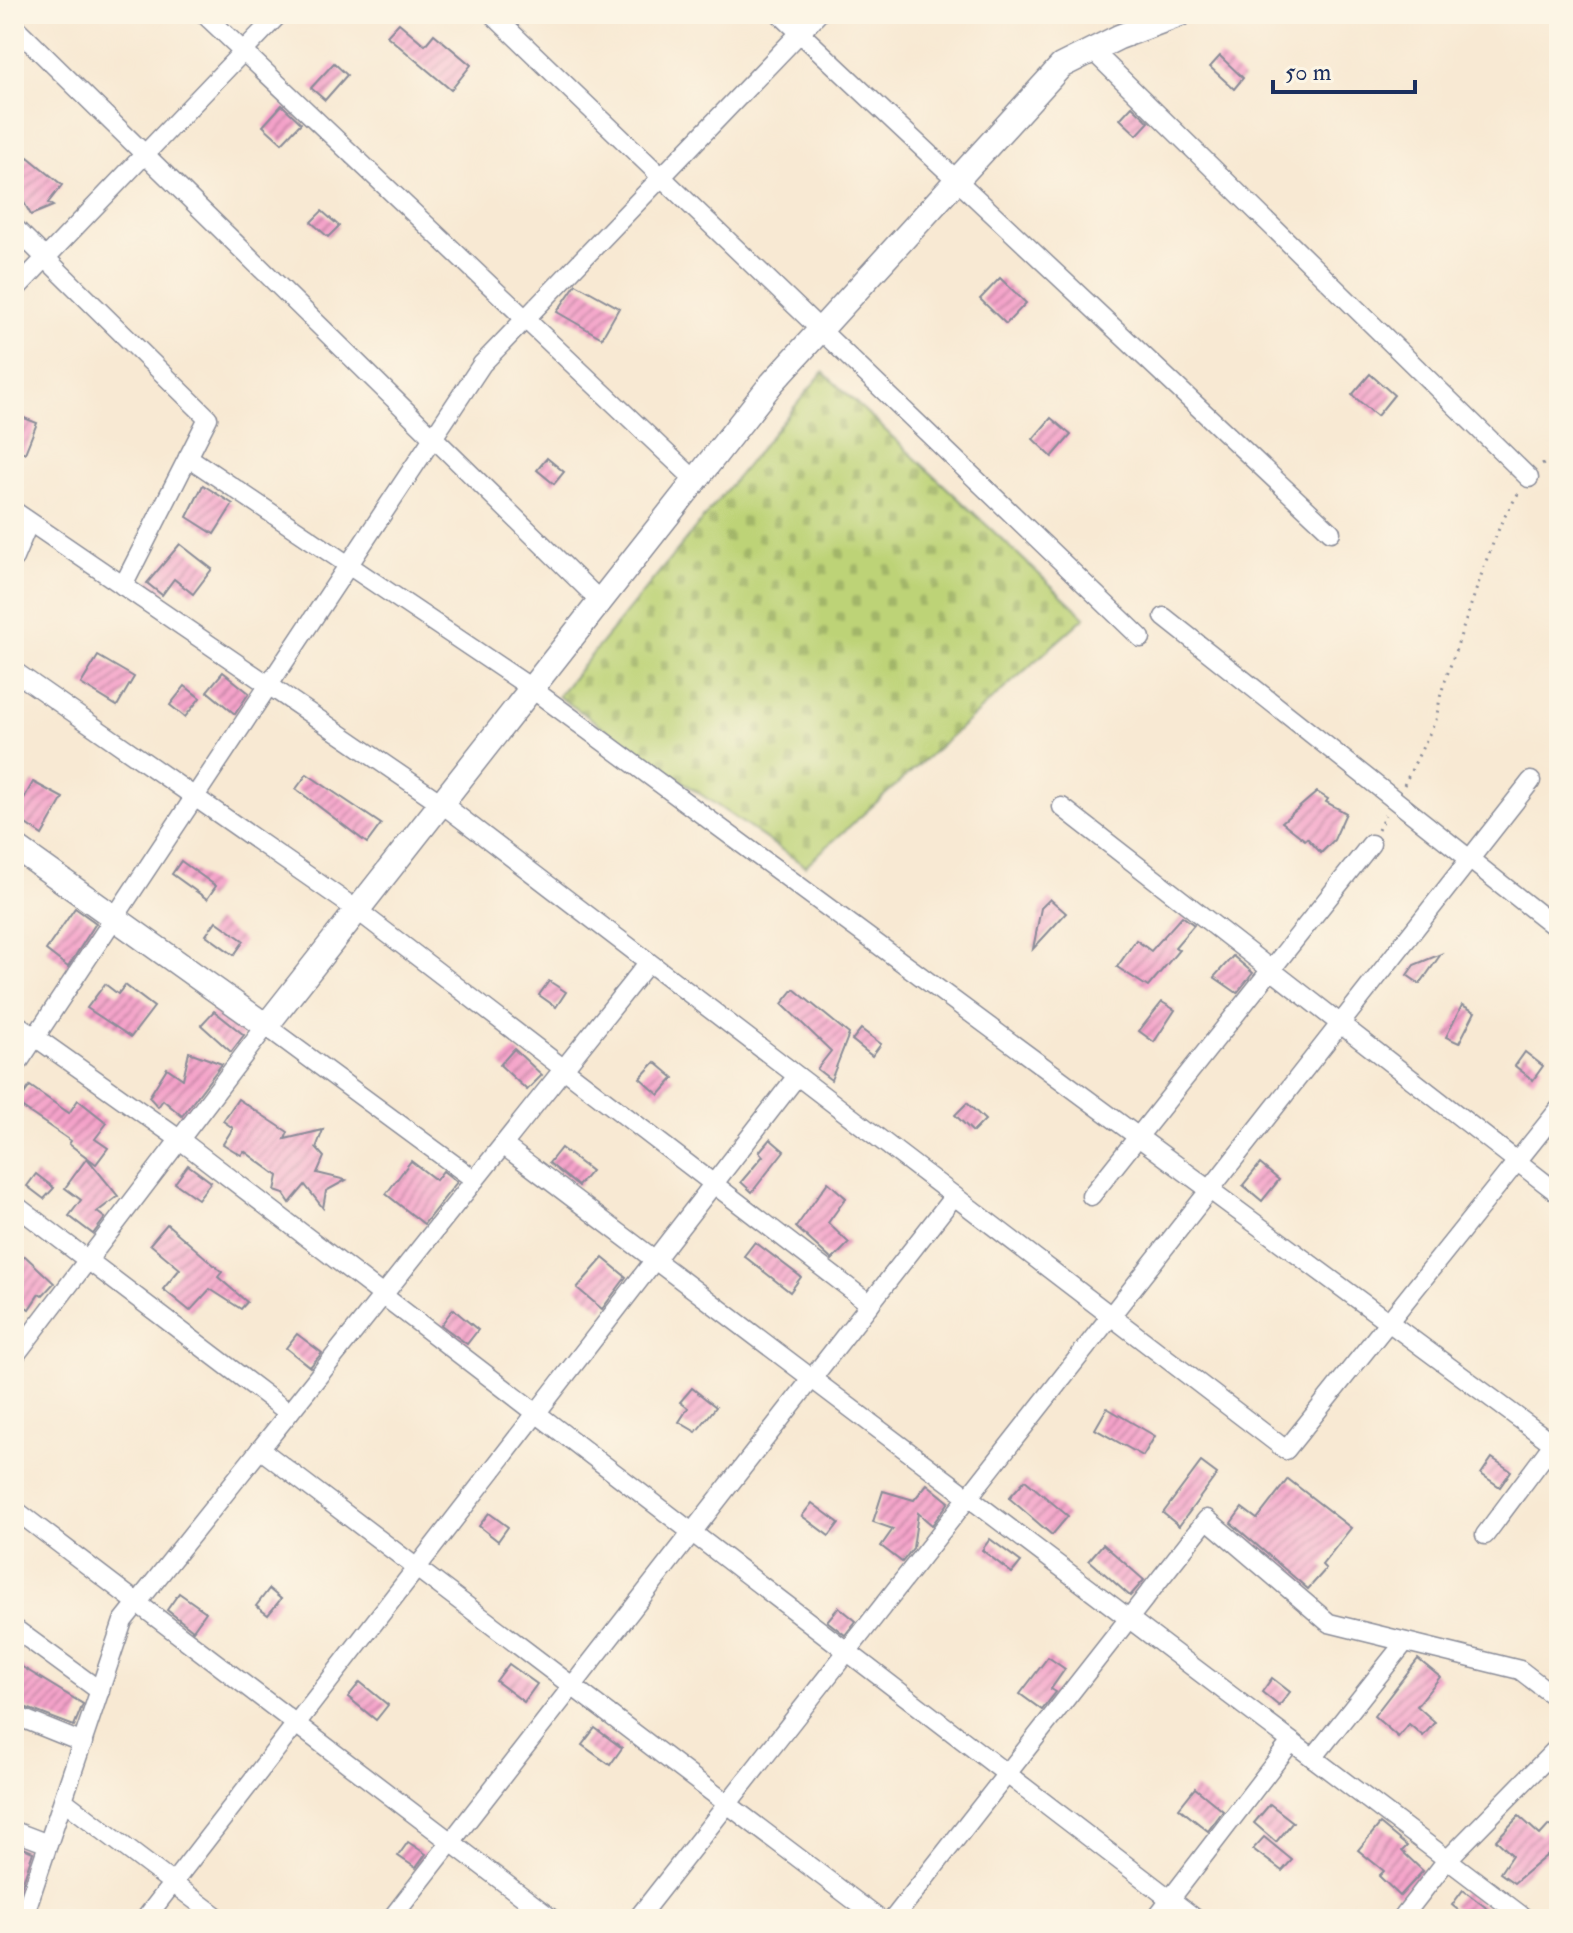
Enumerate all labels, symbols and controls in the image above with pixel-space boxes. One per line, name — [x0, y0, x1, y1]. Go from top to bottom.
scale bar — [1273, 44, 1415, 94]
text: 50 m — [1285, 57, 1332, 88]

